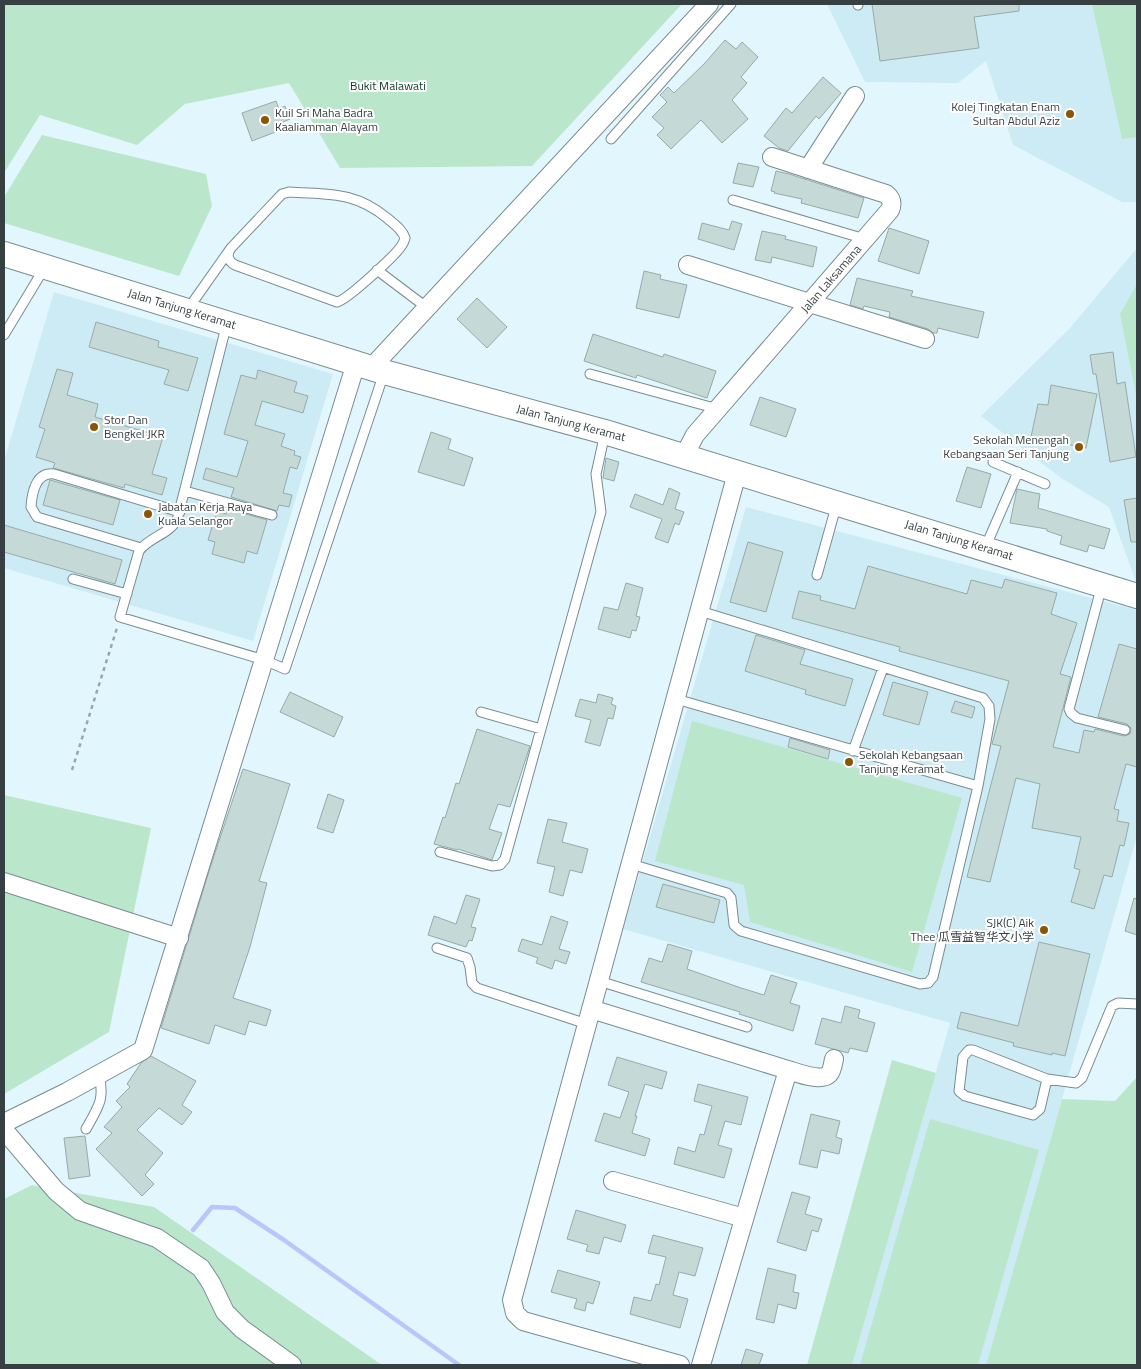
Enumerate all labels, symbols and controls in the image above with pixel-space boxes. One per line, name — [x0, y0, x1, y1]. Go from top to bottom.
park label: Bukit Malawati — [350, 76, 426, 95]
place label: Kolej Tingkatan Enam Sultan Abdul Aziz — [951, 97, 1060, 130]
place label: Kuil Sri Maha Badra Kaaliamman Alayam — [275, 103, 378, 136]
marker: Kolej Tingkatan Enam Sultan Abdul Aziz — [1064, 108, 1076, 120]
marker: Kuil Sri Maha Badra Kaaliamman Alayam — [259, 114, 271, 126]
street label: Jalan Laksamana — [796, 240, 866, 317]
street label: Jalan Tanjung Keramat — [126, 283, 239, 334]
street label: Jalan Tanjung Keramat — [514, 399, 629, 446]
place label: Stor Dan Bengkel JKR — [104, 410, 165, 443]
marker: Stor Dan Bengkel JKR — [88, 421, 100, 433]
place label: Sekolah Menengah Kebangsaan Seri Tanjung — [943, 430, 1069, 463]
marker: Sekolah Menengah Kebangsaan Seri Tanjung — [1073, 441, 1085, 453]
place label: Jabatan Kerja Raya Kuala Selangor — [158, 497, 252, 530]
marker: Jabatan Kerja Raya Kuala Selangor — [142, 508, 154, 520]
street label: Jalan Tanjung Keramat — [903, 514, 1016, 565]
place label: Sekolah Kebangsaan Tanjung Keramat — [859, 745, 963, 778]
marker: Sekolah Kebangsaan Tanjung Keramat — [843, 756, 855, 768]
place label: SJK(C) Aik Thee 瓜雪益智华文小学 — [910, 913, 1034, 946]
marker: SJK(C) Aik Thee 瓜雪益智华文小学 — [1038, 924, 1050, 936]

